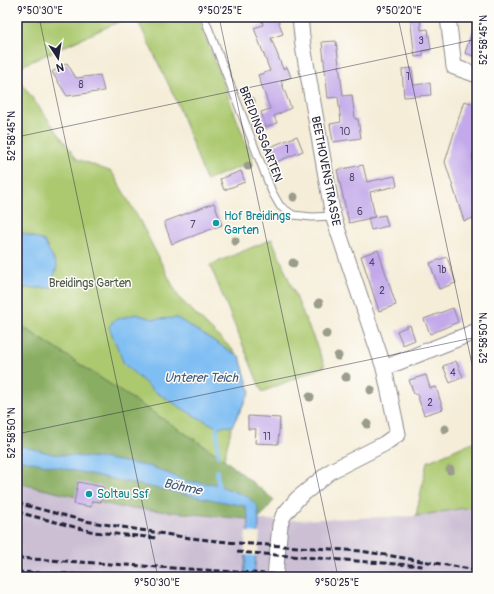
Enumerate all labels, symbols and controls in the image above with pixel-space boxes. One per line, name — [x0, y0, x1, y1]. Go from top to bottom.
text: 9°50'30"E — [17, 5, 63, 17]
text: 9°50'25"E — [198, 5, 242, 17]
text: 9°50'20"E — [376, 5, 422, 17]
text: 52°58'45"N — [478, 15, 490, 65]
house number: 3 — [418, 35, 424, 47]
north arrow — [38, 38, 78, 78]
text: N — [54, 60, 65, 75]
house number: 1 — [406, 71, 410, 83]
house number: 8 — [78, 79, 84, 91]
street label: BREIDINGSGARTEN — [235, 84, 286, 184]
text: 52°58'45"N — [6, 111, 18, 161]
street label: BEETHOVENSTRASSE — [308, 115, 344, 227]
house number: 10 — [340, 126, 351, 138]
house number: 1 — [285, 144, 289, 156]
house number: 8 — [349, 172, 355, 184]
house number: 6 — [357, 206, 363, 218]
place label: Hof Breidings Garten — [224, 209, 291, 238]
marker: Hof Breidings Garten — [211, 218, 221, 228]
house number: 7 — [190, 219, 196, 231]
house number: 4 — [369, 257, 375, 269]
house number: 1b — [438, 264, 446, 276]
park label: Breidings Garten — [49, 276, 132, 291]
house number: 2 — [379, 285, 385, 297]
text: 52°58'50"N — [478, 312, 490, 363]
house number: 4 — [450, 367, 456, 379]
water label: Unterer Teich — [164, 370, 239, 386]
house number: 2 — [427, 397, 433, 409]
text: 52°58'50"N — [6, 407, 18, 458]
house number: 11 — [263, 431, 271, 443]
water label: Böhme — [162, 475, 205, 499]
place label: Soltau Ssf — [97, 487, 149, 502]
marker: Soltau Ssf — [84, 489, 94, 499]
text: 9°50'30"E — [134, 577, 180, 589]
text: 9°50'25"E — [315, 577, 359, 589]

